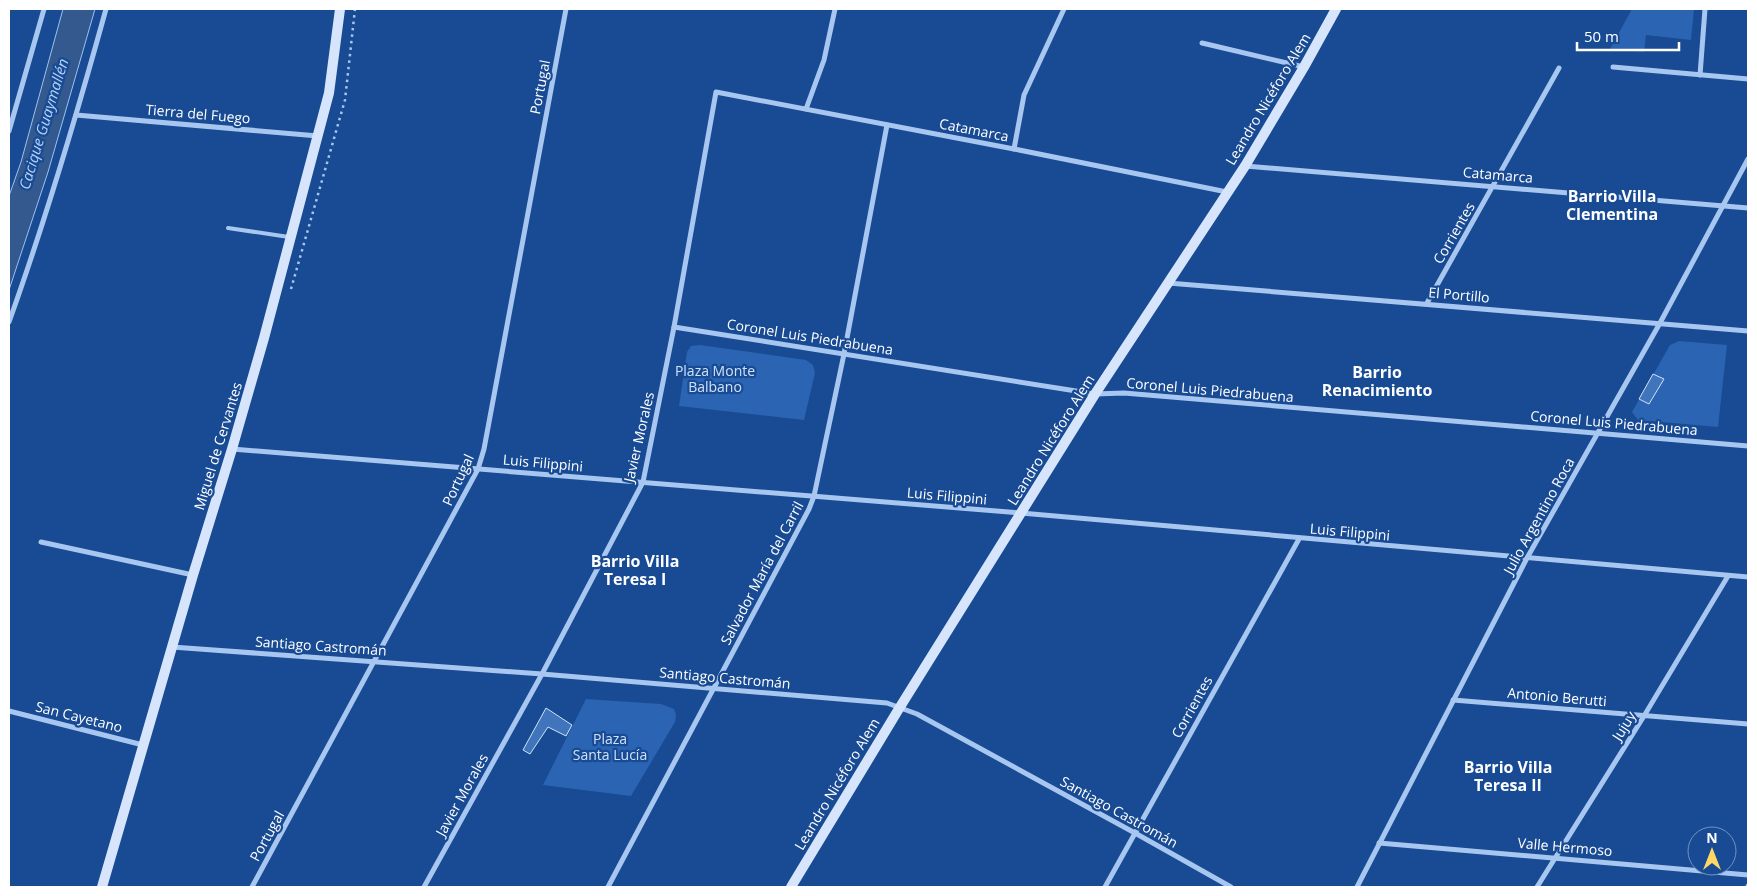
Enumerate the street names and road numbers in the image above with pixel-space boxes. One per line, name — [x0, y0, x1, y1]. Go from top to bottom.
street label: Leandro Nicéforo Alem — [1221, 29, 1315, 168]
street label: Portugal — [525, 58, 554, 116]
street label: Tierra del Fuego — [145, 99, 251, 128]
street label: Catamarca — [938, 113, 1010, 146]
street label: Catamarca — [1462, 162, 1534, 187]
street label: Corrientes — [1428, 198, 1479, 267]
street label: El Portillo — [1428, 282, 1491, 307]
street label: Coronel Luis Piedrabuena — [726, 314, 895, 359]
street label: Leandro Nicéforo Alem — [1003, 371, 1099, 509]
street label: Coronel Luis Piedrabuena — [1126, 373, 1295, 406]
street label: Miguel de Cervantes — [189, 379, 246, 512]
street label: Javier Morales — [618, 390, 658, 486]
street label: Coronel Luis Piedrabuena — [1530, 406, 1699, 439]
street label: Luis Filippini — [502, 450, 584, 475]
street label: Portugal — [437, 451, 478, 509]
street label: Julio Argentino Roca — [1498, 454, 1579, 579]
street label: Luis Filippini — [906, 483, 988, 508]
street label: Salvador María del Carril — [716, 498, 807, 648]
street label: Luis Filippini — [1309, 519, 1391, 544]
street label: Santiago Castromán — [255, 631, 387, 660]
street label: Santiago Castromán — [659, 662, 791, 693]
street label: Corrientes — [1167, 672, 1217, 741]
street label: Antonio Berutti — [1507, 683, 1608, 710]
street label: San Cayetano — [34, 697, 125, 736]
street label: Jujuy — [1606, 707, 1640, 746]
street label: Leandro Nicéforo Alem — [790, 714, 884, 853]
street label: Javier Morales — [430, 750, 492, 841]
street label: Santiago Castromán — [1057, 771, 1181, 852]
street label: Portugal — [245, 807, 288, 864]
street label: Valle Hermoso — [1517, 833, 1613, 860]

